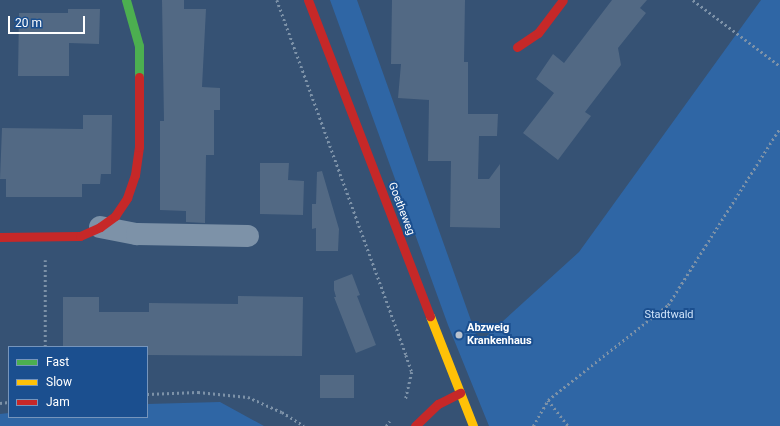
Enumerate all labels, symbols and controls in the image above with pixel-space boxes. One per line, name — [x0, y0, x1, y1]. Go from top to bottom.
scale bar — [10, 8, 87, 34]
text: 20 m — [15, 16, 42, 30]
street label: Goetheweg — [385, 181, 417, 237]
park label: Stadtwald — [644, 308, 694, 322]
place label: Abzweig Krankenhaus — [467, 322, 532, 348]
marker: Abzweig Krankenhaus — [454, 330, 464, 340]
legend — [8, 346, 148, 418]
text: Fast — [46, 355, 69, 369]
text: Slow — [46, 375, 72, 389]
text: Jam — [46, 395, 70, 409]

